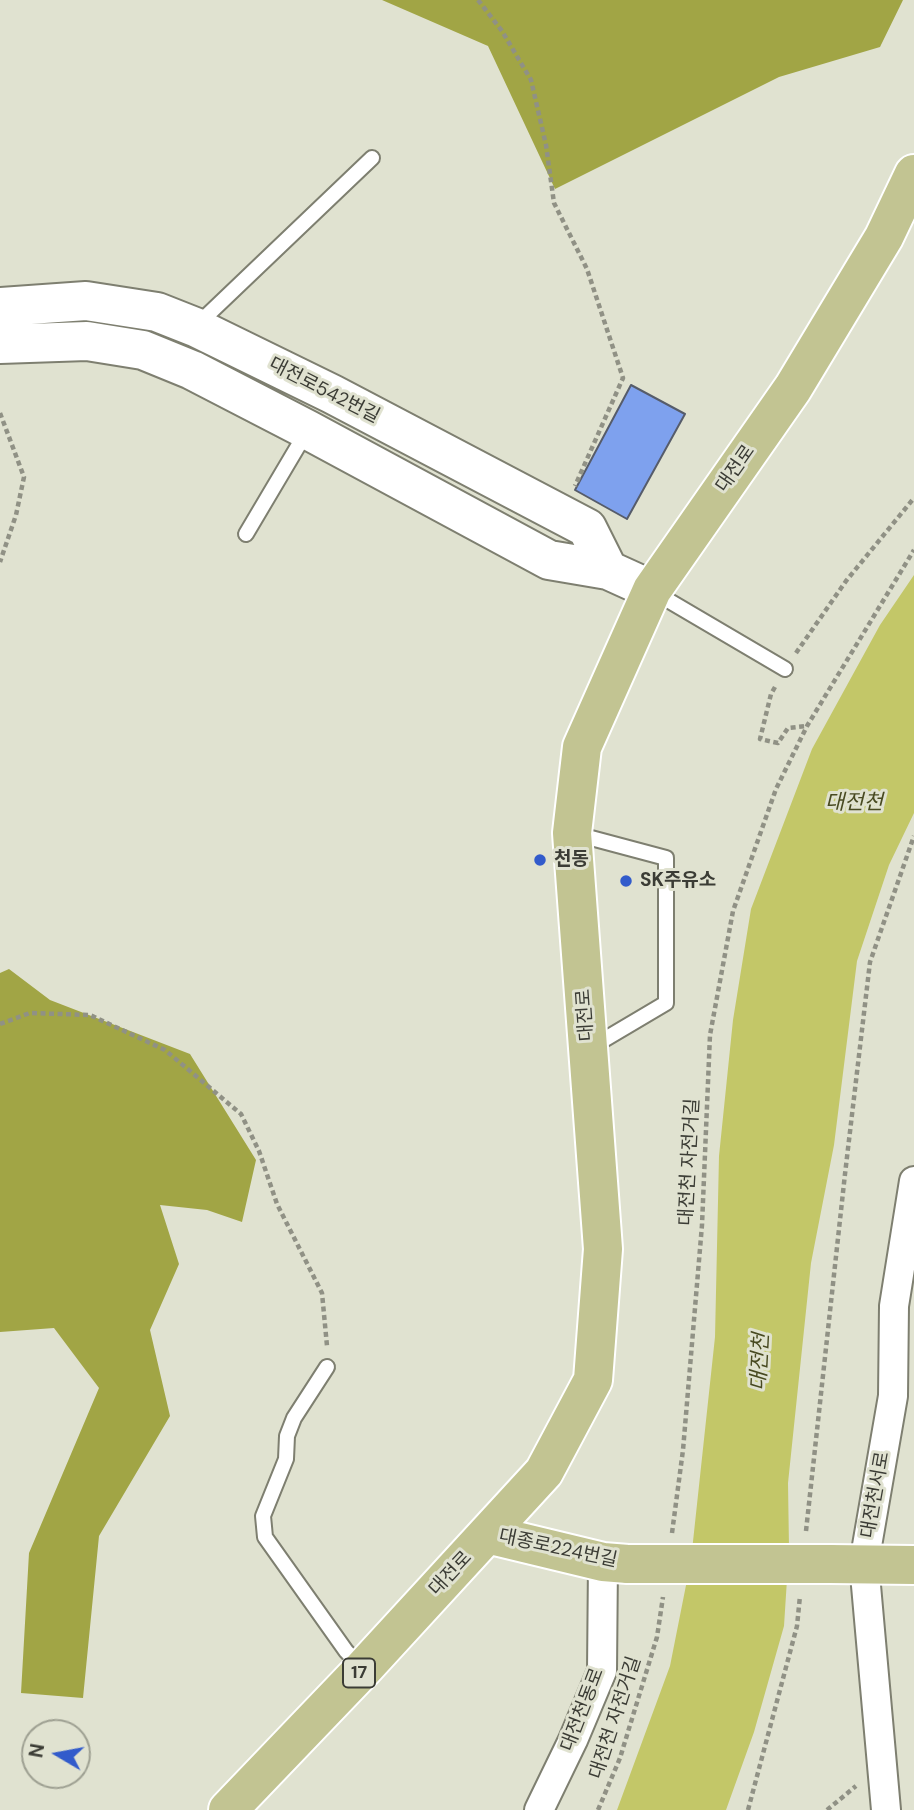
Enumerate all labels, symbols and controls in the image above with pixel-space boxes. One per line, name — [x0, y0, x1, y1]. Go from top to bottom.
street label: 대전로542번길 — [265, 353, 383, 429]
street label: 대전로 — [712, 441, 760, 497]
water label: 대전천 — [825, 790, 883, 816]
place label: 천동 — [554, 849, 589, 871]
marker: 천동 — [532, 852, 548, 868]
place label: SK주유소 — [640, 870, 716, 892]
marker: SK주유소 — [618, 873, 634, 889]
street label: 대전로 — [573, 988, 599, 1042]
street label: 대전천 자전거길 — [675, 1098, 705, 1226]
water label: 대전천 — [747, 1332, 775, 1392]
street label: 대전천서로 — [857, 1450, 895, 1540]
street label: 대종로224번길 — [497, 1525, 619, 1573]
street label: 대전로 — [425, 1547, 477, 1601]
street label: 대전천 자전거길 — [585, 1654, 647, 1782]
road number: 17 — [343, 1658, 375, 1688]
street label: 대전천동로 — [557, 1665, 609, 1755]
north arrow — [21, 1719, 91, 1789]
text: N — [23, 1742, 50, 1760]

